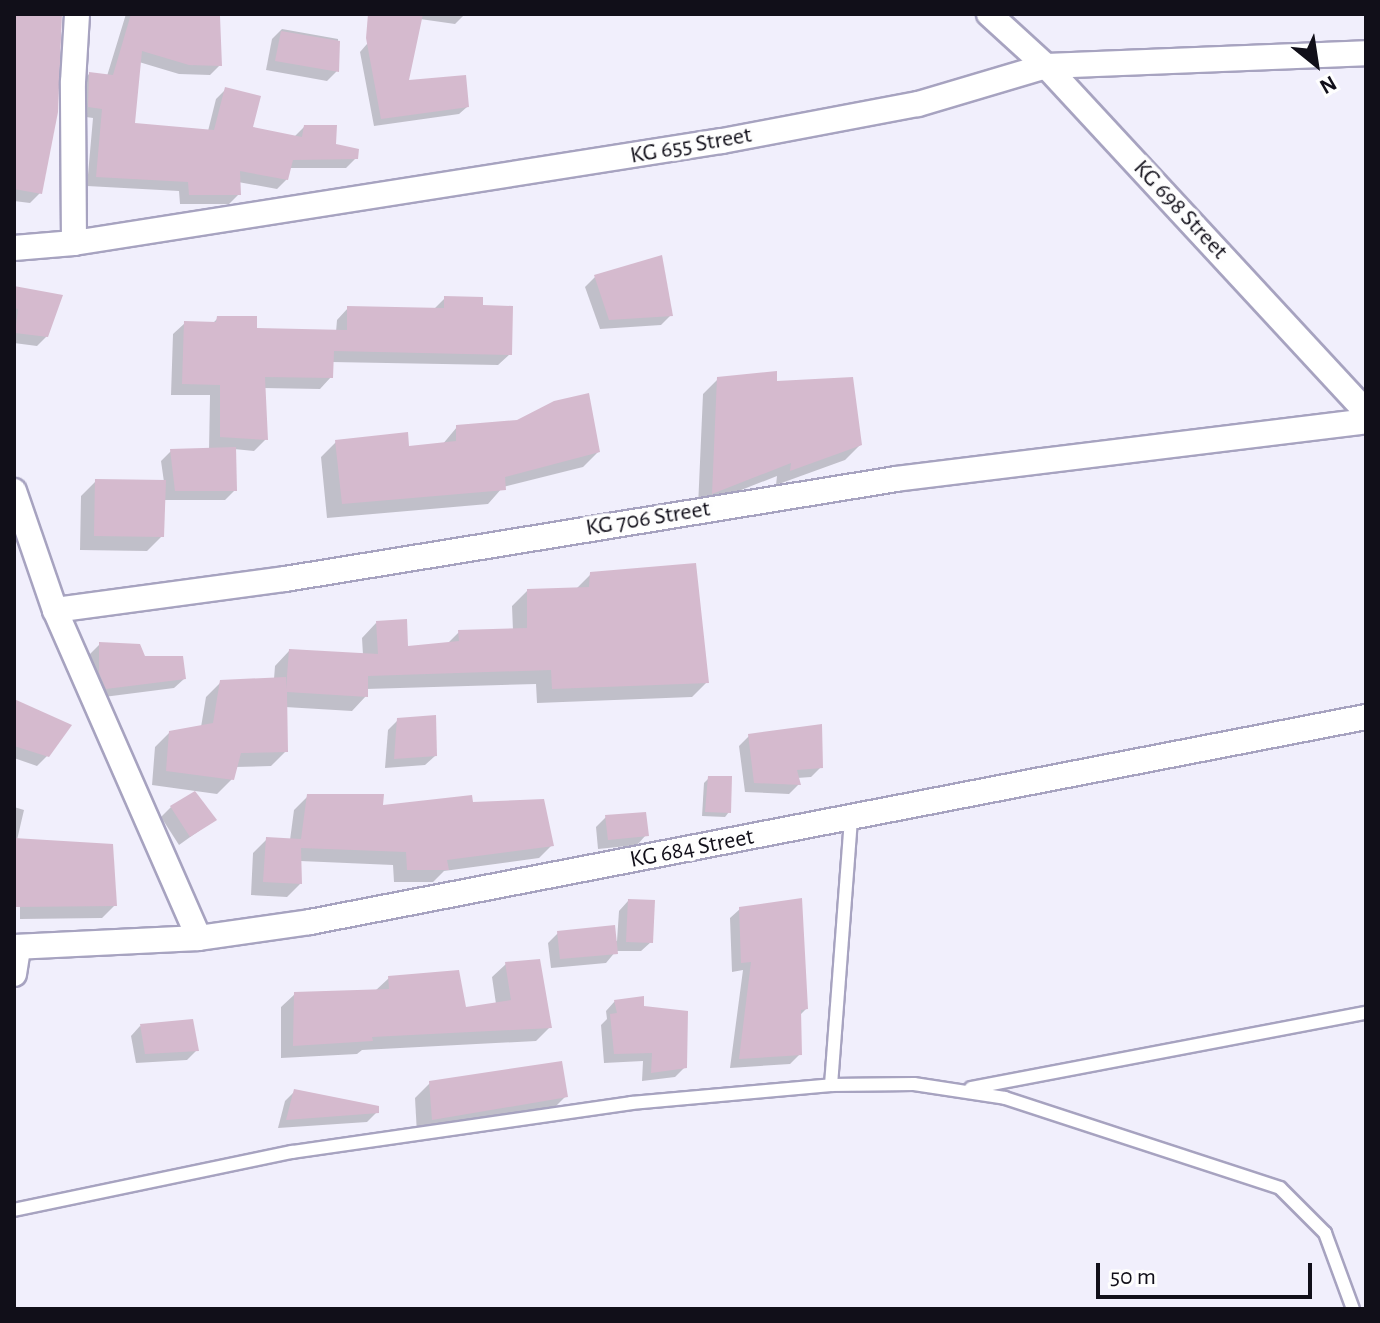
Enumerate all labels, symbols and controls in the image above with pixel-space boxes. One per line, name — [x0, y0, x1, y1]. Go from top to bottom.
north arrow — [1276, 24, 1356, 104]
text: N — [1316, 71, 1340, 98]
street label: KG 655 Street — [628, 121, 754, 171]
street label: KG 698 Street — [1127, 154, 1233, 266]
street label: KG 706 Street — [584, 495, 712, 543]
street label: KG 684 Street — [628, 823, 756, 875]
scale bar — [1100, 1247, 1316, 1297]
text: 50 m — [1110, 1265, 1156, 1289]

